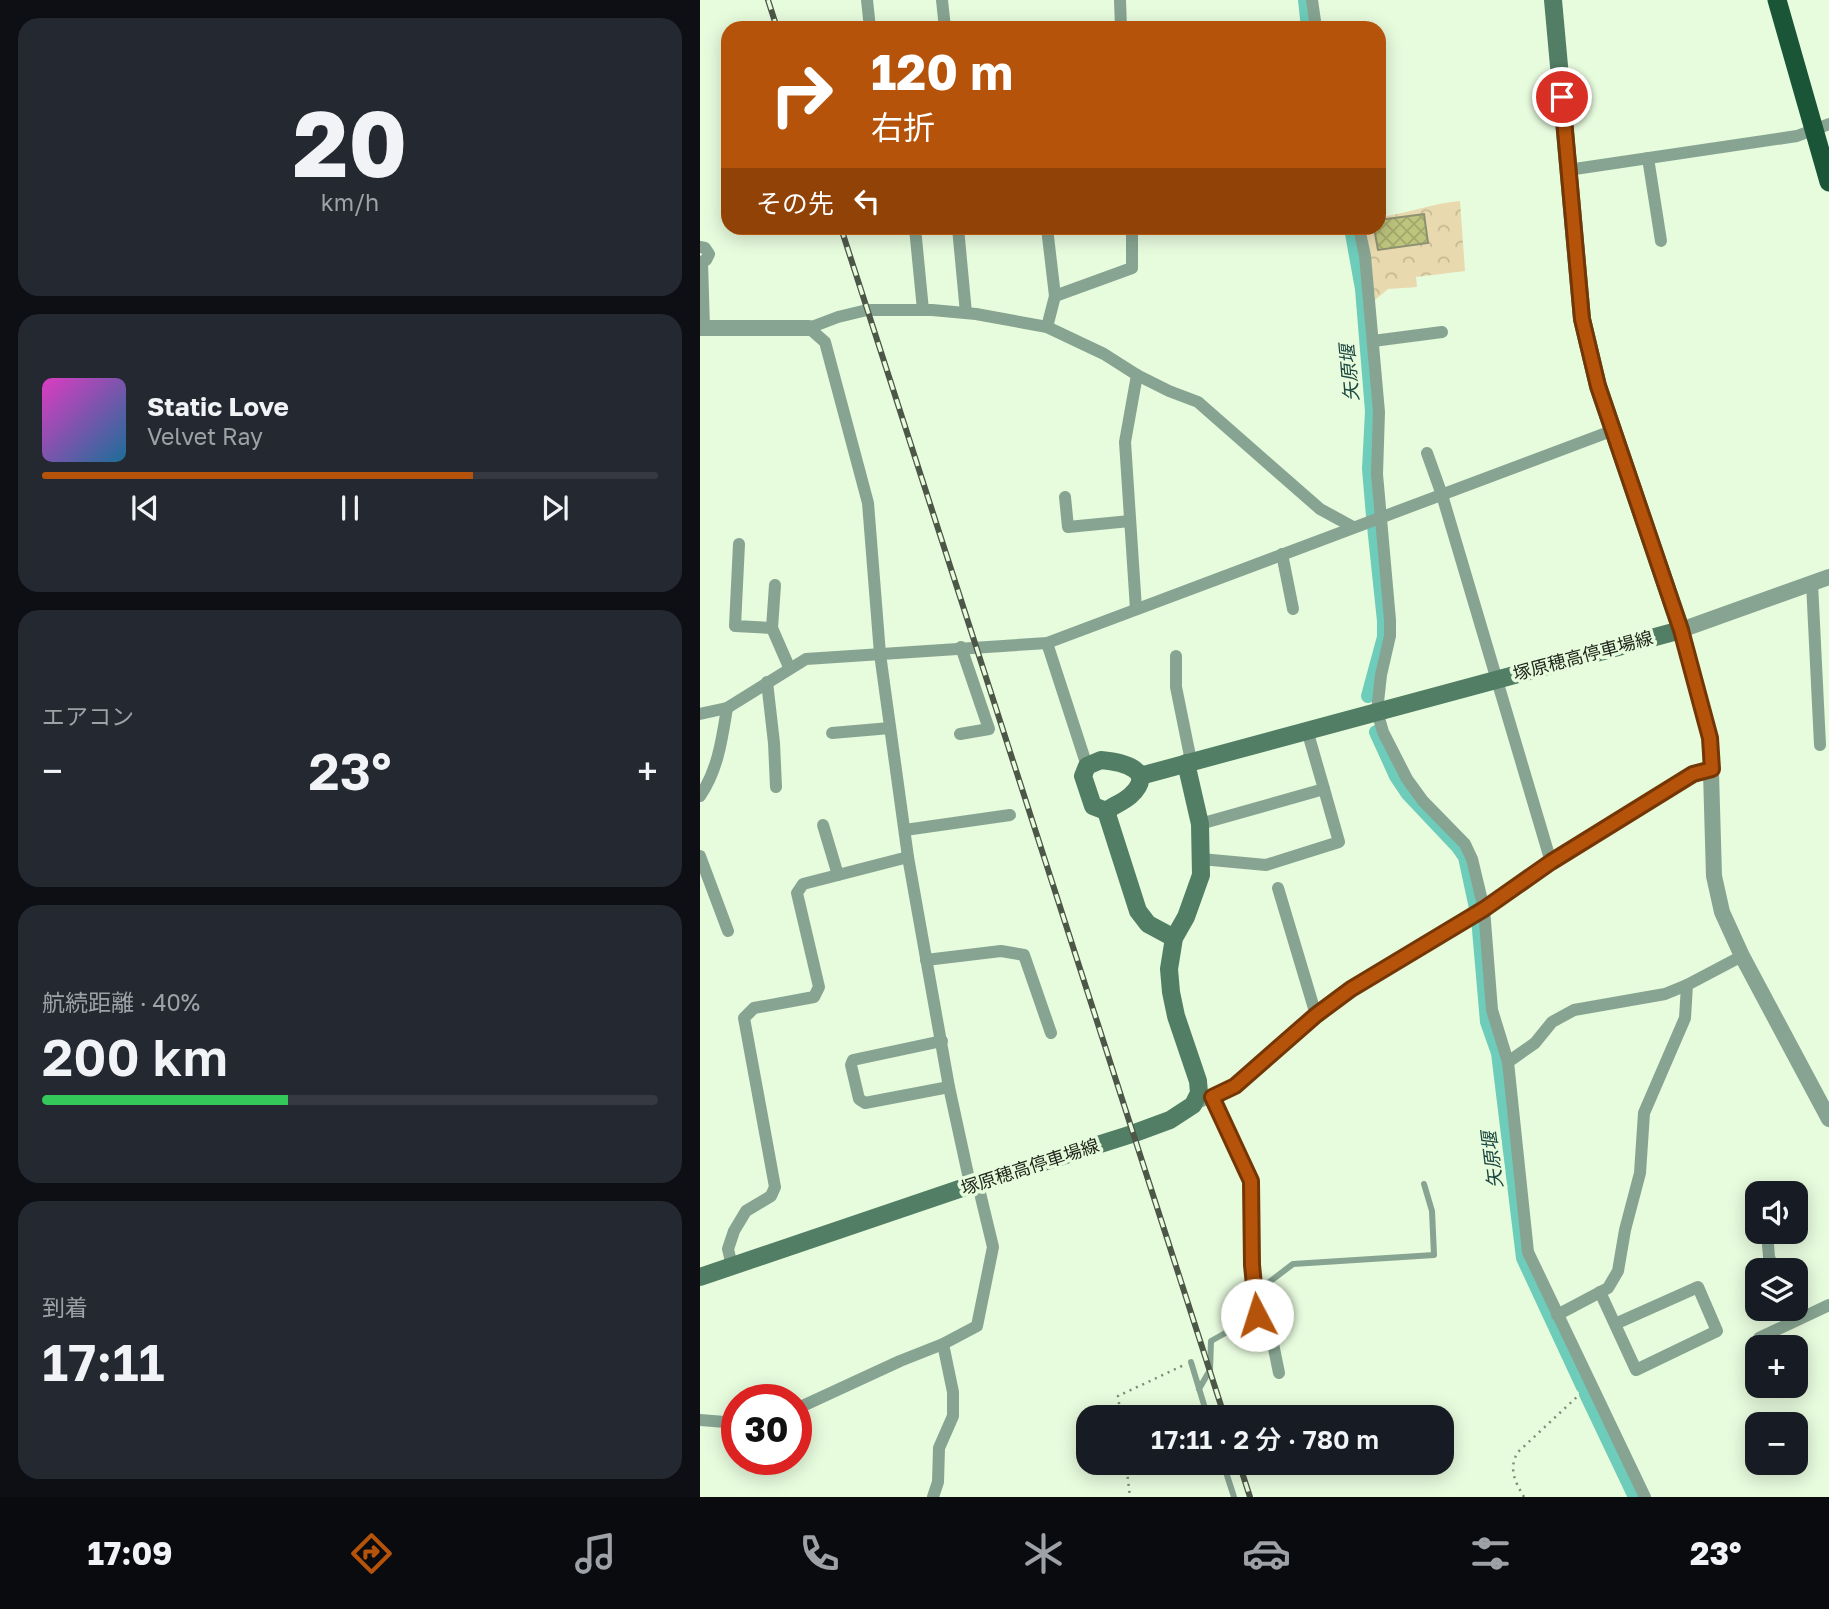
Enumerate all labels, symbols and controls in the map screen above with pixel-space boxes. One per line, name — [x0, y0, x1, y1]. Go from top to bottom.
text: 120 m — [871, 42, 1013, 101]
icon: right — [756, 49, 847, 140]
pin — [1532, 67, 1592, 127]
icon: arrive — [1543, 78, 1581, 116]
text: 20 — [293, 88, 407, 197]
text: 右折 — [871, 108, 935, 146]
icon: left — [848, 182, 886, 220]
text: km/h — [321, 188, 379, 216]
text: その先 — [756, 188, 834, 219]
water label: 矢原堰 — [1334, 341, 1362, 402]
text: Static Love — [147, 391, 289, 422]
text: Velvet Ray — [147, 422, 263, 450]
icon: previous — [126, 489, 164, 527]
icon: pause — [331, 489, 369, 527]
icon: next — [536, 489, 574, 527]
street label: 塚原穂高停車場線 — [1510, 626, 1655, 684]
text: エアコン — [42, 702, 134, 730]
text: 23° — [309, 739, 391, 801]
text: − — [42, 748, 63, 793]
text: + — [637, 748, 658, 793]
text: 航続距離 · 40% — [42, 988, 200, 1016]
text: 200 km — [42, 1025, 228, 1087]
water label: 矢原堰 — [1476, 1127, 1506, 1190]
street label: 塚原穂高停車場線 — [958, 1133, 1102, 1199]
map controls — [1745, 1181, 1808, 1475]
button: sound — [1745, 1181, 1808, 1244]
button: layers — [1745, 1258, 1808, 1321]
position arrow — [1220, 1278, 1294, 1352]
text: 到着 — [42, 1293, 88, 1321]
text: 17:11 — [42, 1330, 165, 1392]
button: + — [1745, 1335, 1808, 1398]
speed limit sign: 30 — [721, 1384, 812, 1475]
button: − — [1745, 1412, 1808, 1475]
text: 17:11 · 2 分 · 780 m — [1151, 1424, 1379, 1455]
icon: directions — [347, 1529, 396, 1578]
icon: music — [571, 1529, 620, 1578]
icon: phone — [795, 1529, 844, 1578]
icon: climate — [1019, 1529, 1068, 1578]
icon: car — [1242, 1529, 1291, 1578]
icon: filters — [1466, 1529, 1515, 1578]
text: 17:09 — [87, 1534, 173, 1572]
text: 23° — [1690, 1534, 1742, 1572]

